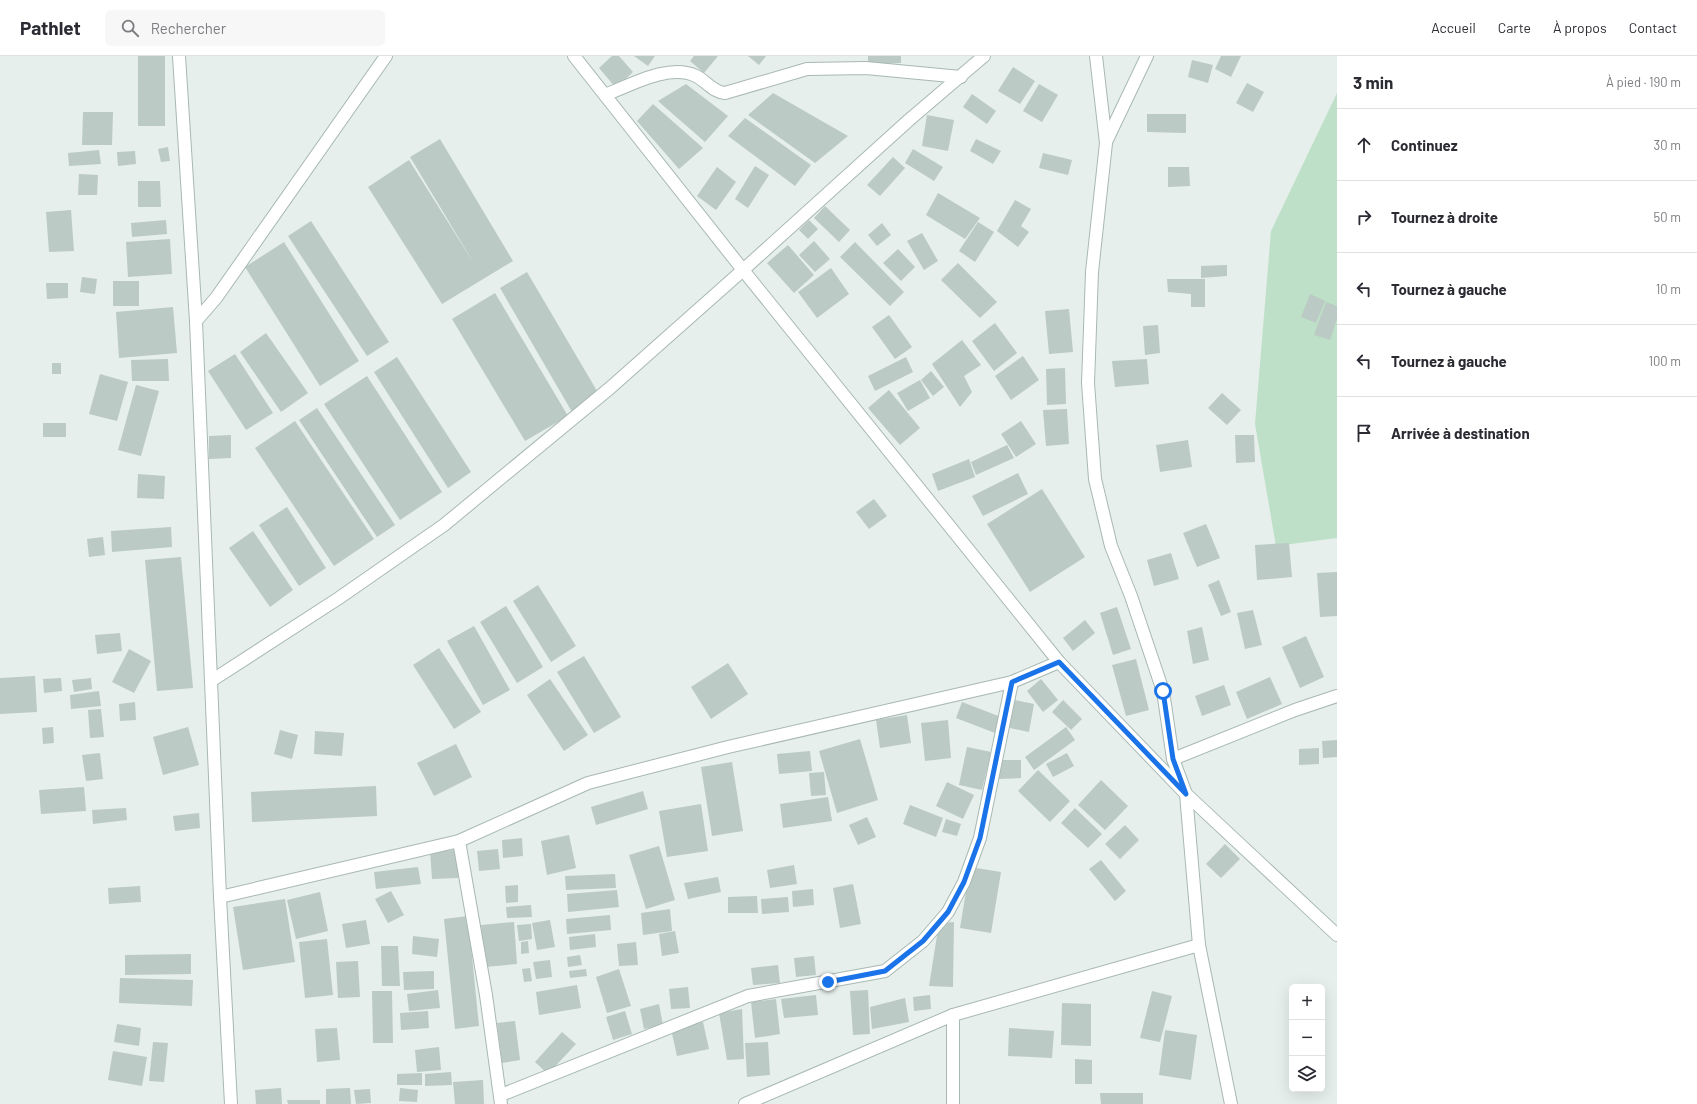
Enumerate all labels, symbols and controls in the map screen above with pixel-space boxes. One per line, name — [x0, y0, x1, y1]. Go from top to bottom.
search box — [105, 10, 385, 46]
text: Pathlet — [20, 16, 81, 39]
icon: search — [119, 17, 141, 39]
text: Rechercher — [151, 19, 226, 37]
text: Accueil — [1431, 19, 1476, 36]
text: Carte — [1498, 19, 1531, 36]
text: À propos — [1553, 19, 1607, 36]
text: Contact — [1629, 19, 1677, 36]
text: 3 min — [1353, 72, 1393, 92]
text: À pied · 190 m — [1606, 74, 1681, 90]
icon: ahead — [1353, 134, 1375, 156]
text: Continuez — [1391, 136, 1458, 154]
text: 30 m — [1654, 137, 1681, 153]
icon: right — [1353, 206, 1375, 228]
text: Tournez à droite — [1391, 208, 1498, 226]
text: 50 m — [1654, 209, 1681, 225]
icon: left — [1353, 278, 1375, 300]
text: Tournez à gauche — [1391, 280, 1507, 298]
text: 10 m — [1656, 281, 1681, 297]
icon: left — [1353, 350, 1375, 372]
text: Tournez à gauche — [1391, 352, 1507, 370]
text: 100 m — [1648, 353, 1681, 369]
icon: arrive — [1353, 422, 1375, 444]
text: Arrivée à destination — [1391, 424, 1530, 442]
route start — [1154, 682, 1172, 700]
route end — [819, 973, 837, 991]
map controls — [1289, 984, 1325, 1092]
button: + — [1289, 984, 1325, 1020]
button: − — [1289, 1020, 1325, 1056]
button: layers — [1289, 1056, 1325, 1092]

